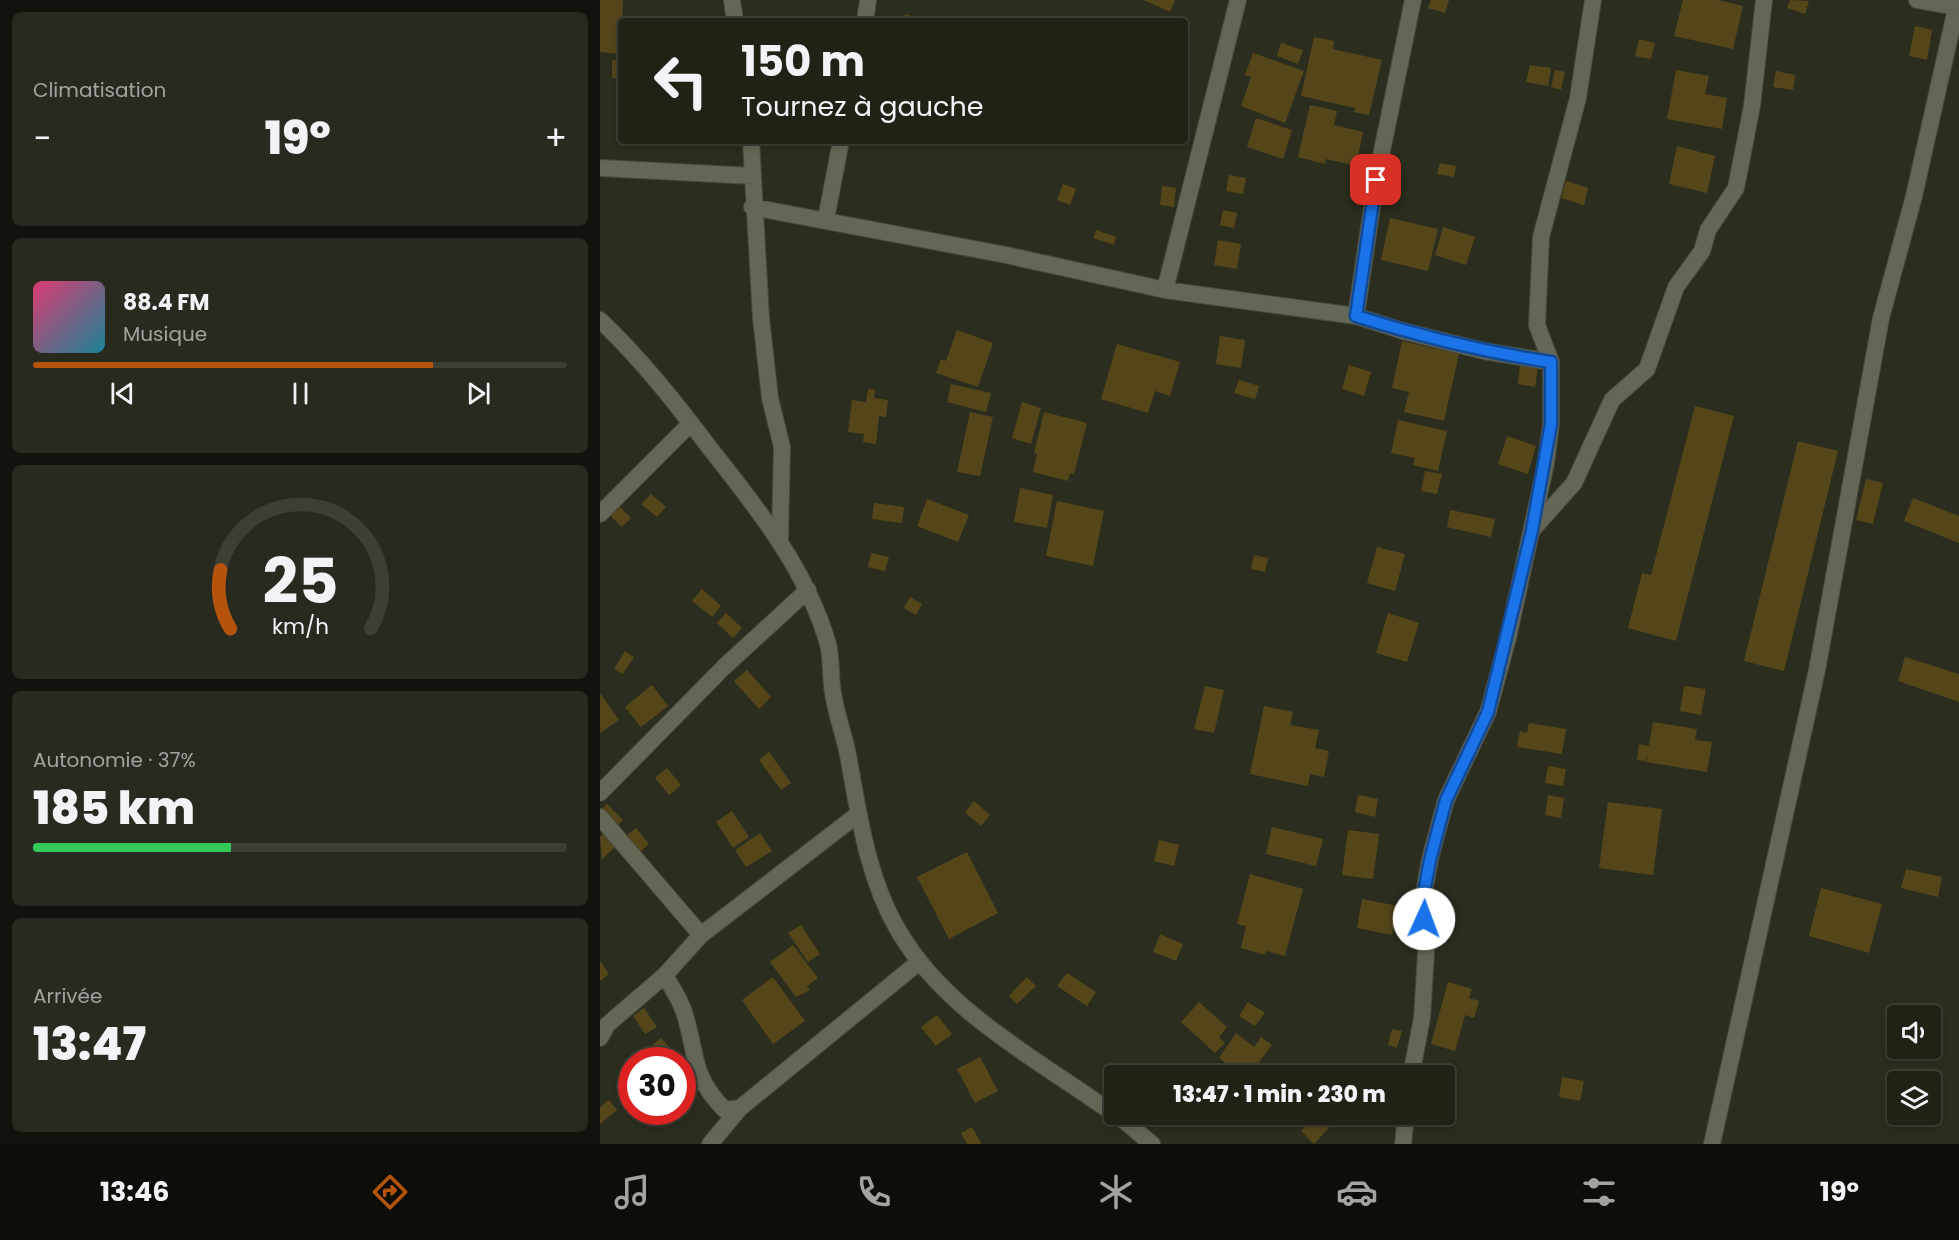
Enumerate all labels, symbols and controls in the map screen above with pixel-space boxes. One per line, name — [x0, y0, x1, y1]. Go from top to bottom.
text: 150 m — [741, 32, 865, 91]
icon: left — [642, 42, 720, 120]
text: Climatisation — [33, 76, 166, 104]
text: Tournez à gauche — [741, 88, 983, 125]
text: 19° — [265, 107, 331, 170]
text: − — [33, 115, 51, 162]
text: + — [544, 115, 567, 162]
pin — [1350, 154, 1401, 205]
icon: arrive — [1359, 163, 1392, 196]
text: 88.4 FM — [123, 287, 210, 318]
text: Musique — [123, 320, 207, 348]
icon: previous — [106, 377, 139, 410]
icon: pause — [284, 377, 317, 410]
icon: next — [462, 377, 495, 410]
text: 25 — [262, 537, 338, 625]
text: km/h — [271, 611, 329, 642]
text: Autonomie · 37% — [33, 746, 196, 774]
text: 185 km — [33, 777, 195, 840]
position arrow — [1392, 887, 1456, 951]
text: Arrivée — [33, 982, 102, 1010]
map controls — [1887, 1005, 1941, 1125]
button: sound — [1887, 1005, 1941, 1059]
text: 13:47 — [33, 1013, 146, 1076]
speed limit sign: 30 — [618, 1047, 696, 1125]
button: layers — [1887, 1071, 1941, 1125]
text: 13:47 · 1 min · 230 m — [1173, 1079, 1386, 1110]
icon: directions — [369, 1171, 411, 1213]
icon: music — [611, 1171, 653, 1213]
icon: phone — [853, 1171, 895, 1213]
icon: climate — [1095, 1171, 1137, 1213]
icon: car — [1336, 1171, 1378, 1213]
icon: filters — [1578, 1171, 1620, 1213]
text: 13:46 — [100, 1173, 170, 1210]
text: 19° — [1820, 1173, 1859, 1210]

